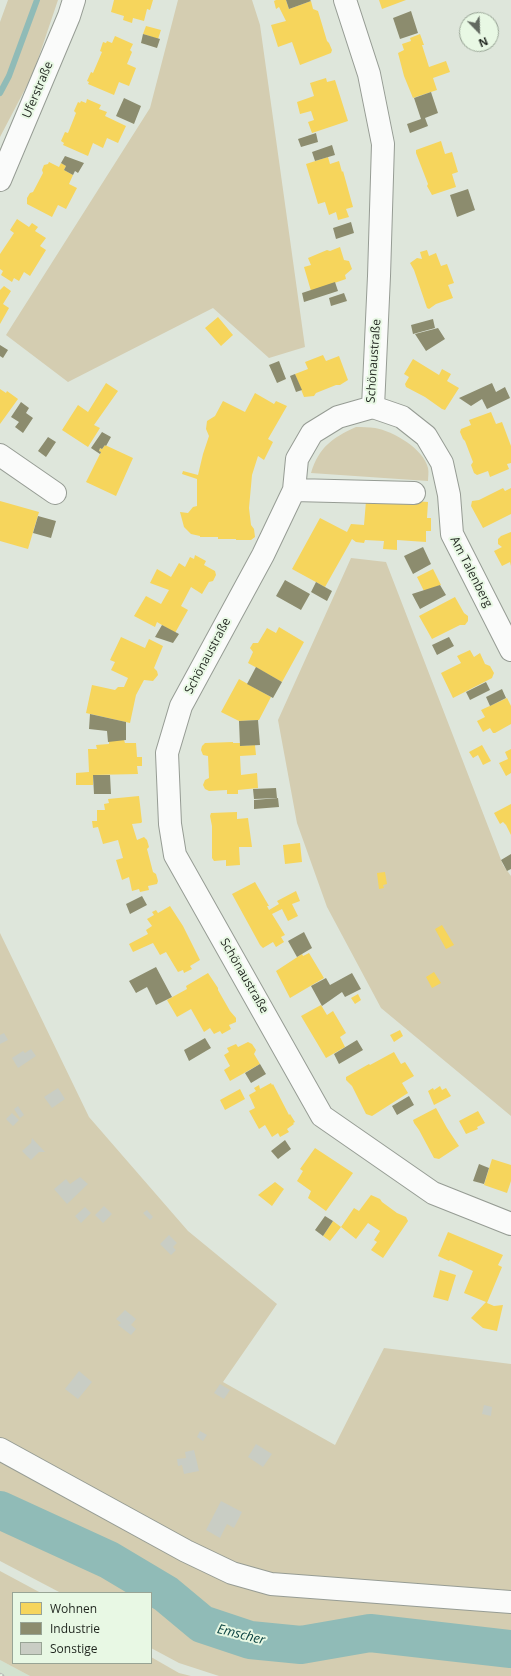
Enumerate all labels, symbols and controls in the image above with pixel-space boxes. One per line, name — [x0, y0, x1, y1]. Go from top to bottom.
north arrow — [459, 12, 499, 52]
text: N — [476, 34, 491, 51]
street label: Uferstraße — [20, 59, 56, 121]
street label: Schönaustraße — [364, 319, 384, 403]
street label: Am Talenberg — [447, 534, 495, 610]
street label: Schönaustraße — [182, 616, 234, 696]
street label: Schönaustraße — [217, 936, 271, 1016]
legend — [12, 1592, 152, 1664]
text: Wohnen — [50, 1600, 97, 1617]
text: Industrie — [50, 1620, 100, 1637]
water label: Emscher — [216, 1622, 266, 1648]
text: Sonstige — [50, 1640, 97, 1657]

